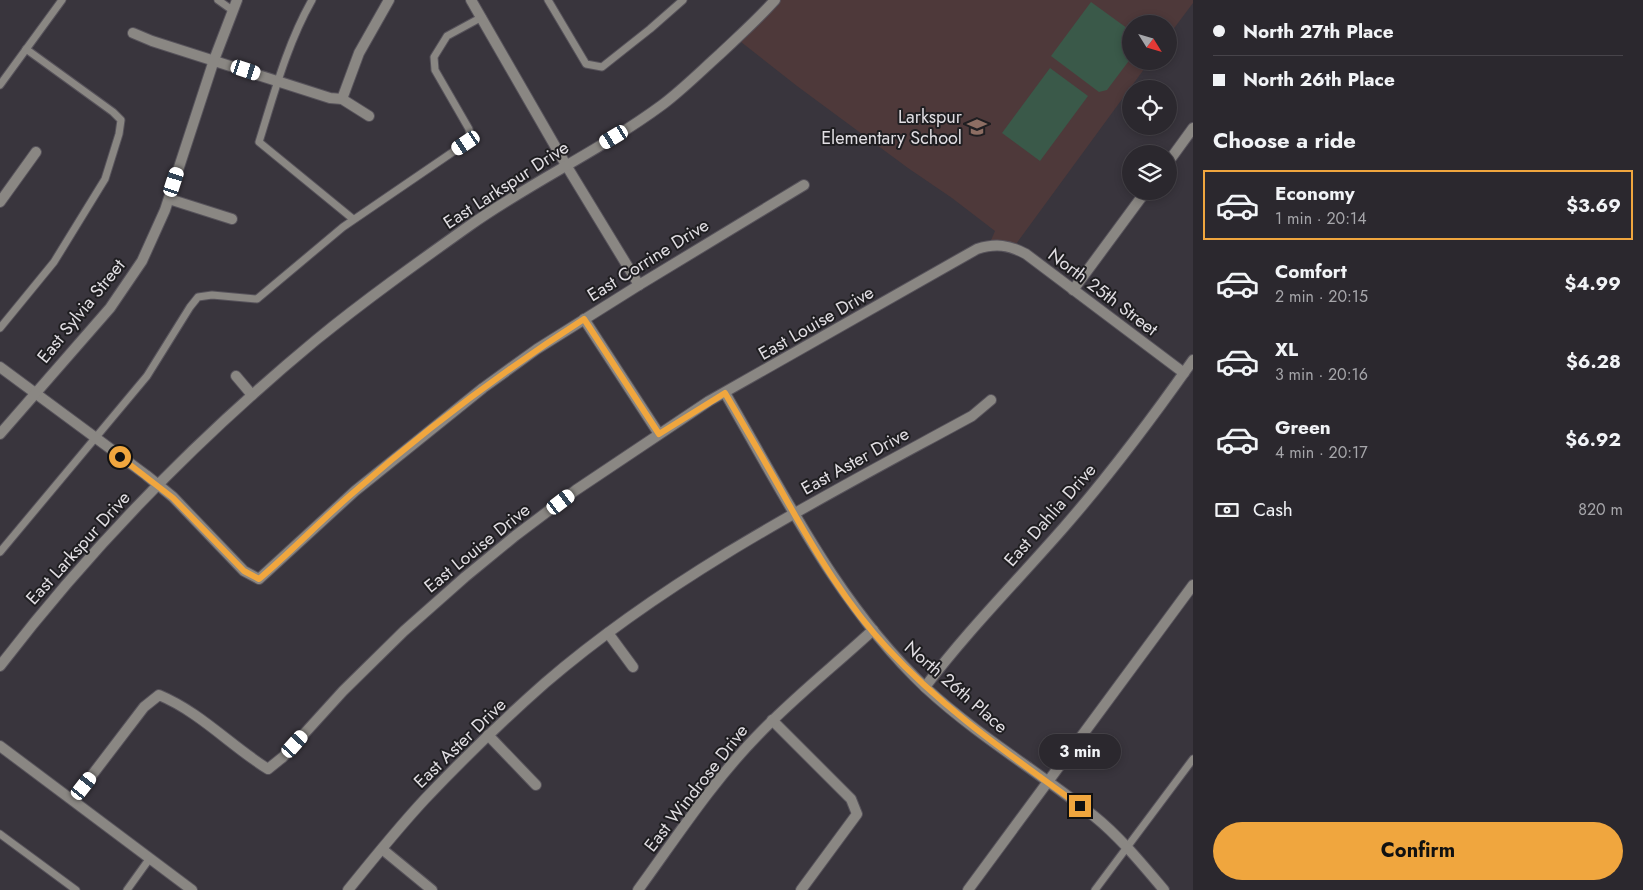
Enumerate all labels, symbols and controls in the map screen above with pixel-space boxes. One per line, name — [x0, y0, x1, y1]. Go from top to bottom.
north arrow — [1122, 15, 1178, 70]
map controls — [1122, 15, 1177, 200]
text: North 27th Place — [1243, 18, 1394, 45]
car — [229, 58, 262, 82]
text: North 26th Place — [1243, 66, 1395, 93]
button: locate — [1122, 80, 1177, 135]
place label: Larkspur Elementary School — [821, 104, 963, 151]
school or university icon: Larkspur Elementary School — [966, 116, 988, 138]
car — [597, 123, 630, 151]
text: Choose a ride — [1213, 124, 1356, 156]
car — [449, 128, 482, 158]
street label: East Larkspur Drive — [438, 135, 574, 235]
button: layers — [1122, 145, 1177, 200]
car — [162, 165, 185, 199]
text: Economy — [1275, 180, 1355, 207]
icon: car — [1215, 183, 1260, 228]
text: $3.69 — [1566, 192, 1621, 219]
text: 1 min · 20:14 — [1275, 207, 1366, 230]
street label: East Corrine Drive — [582, 212, 714, 308]
street label: North 25th Street — [1043, 242, 1164, 342]
street label: East Sylvia Street — [31, 253, 132, 369]
text: Comfort — [1275, 258, 1347, 285]
icon: car — [1215, 261, 1260, 306]
text: $4.99 — [1564, 270, 1621, 297]
street label: East Louise Drive — [753, 279, 879, 367]
text: 2 min · 20:15 — [1275, 285, 1368, 308]
text: XL — [1275, 336, 1298, 363]
icon: car — [1215, 339, 1260, 384]
text: $6.28 — [1566, 348, 1621, 375]
text: 3 min · 20:16 — [1275, 363, 1368, 386]
text: Green — [1275, 414, 1331, 441]
icon: car — [1215, 417, 1260, 462]
street label: East Aster Drive — [796, 421, 914, 501]
text: $6.92 — [1565, 426, 1621, 453]
text: 4 min · 20:17 — [1275, 441, 1368, 464]
route start — [109, 446, 131, 468]
street label: East Dahlia Drive — [998, 458, 1102, 572]
street label: East Larkspur Drive — [20, 485, 136, 611]
car — [544, 487, 577, 517]
icon: cash — [1213, 496, 1241, 524]
text: Cash — [1253, 496, 1293, 523]
street label: East Louise Drive — [418, 497, 536, 599]
text: 820 m — [1578, 498, 1623, 521]
street label: North 26th Place — [899, 635, 1013, 739]
street label: East Aster Drive — [408, 692, 512, 794]
street label: East Windrose Drive — [638, 719, 754, 857]
car — [279, 728, 310, 760]
callout: 3 min — [1039, 734, 1121, 768]
text: 3 min — [1059, 740, 1101, 763]
car — [68, 770, 99, 802]
route end — [1069, 795, 1091, 817]
button: Confirm — [1213, 822, 1623, 880]

